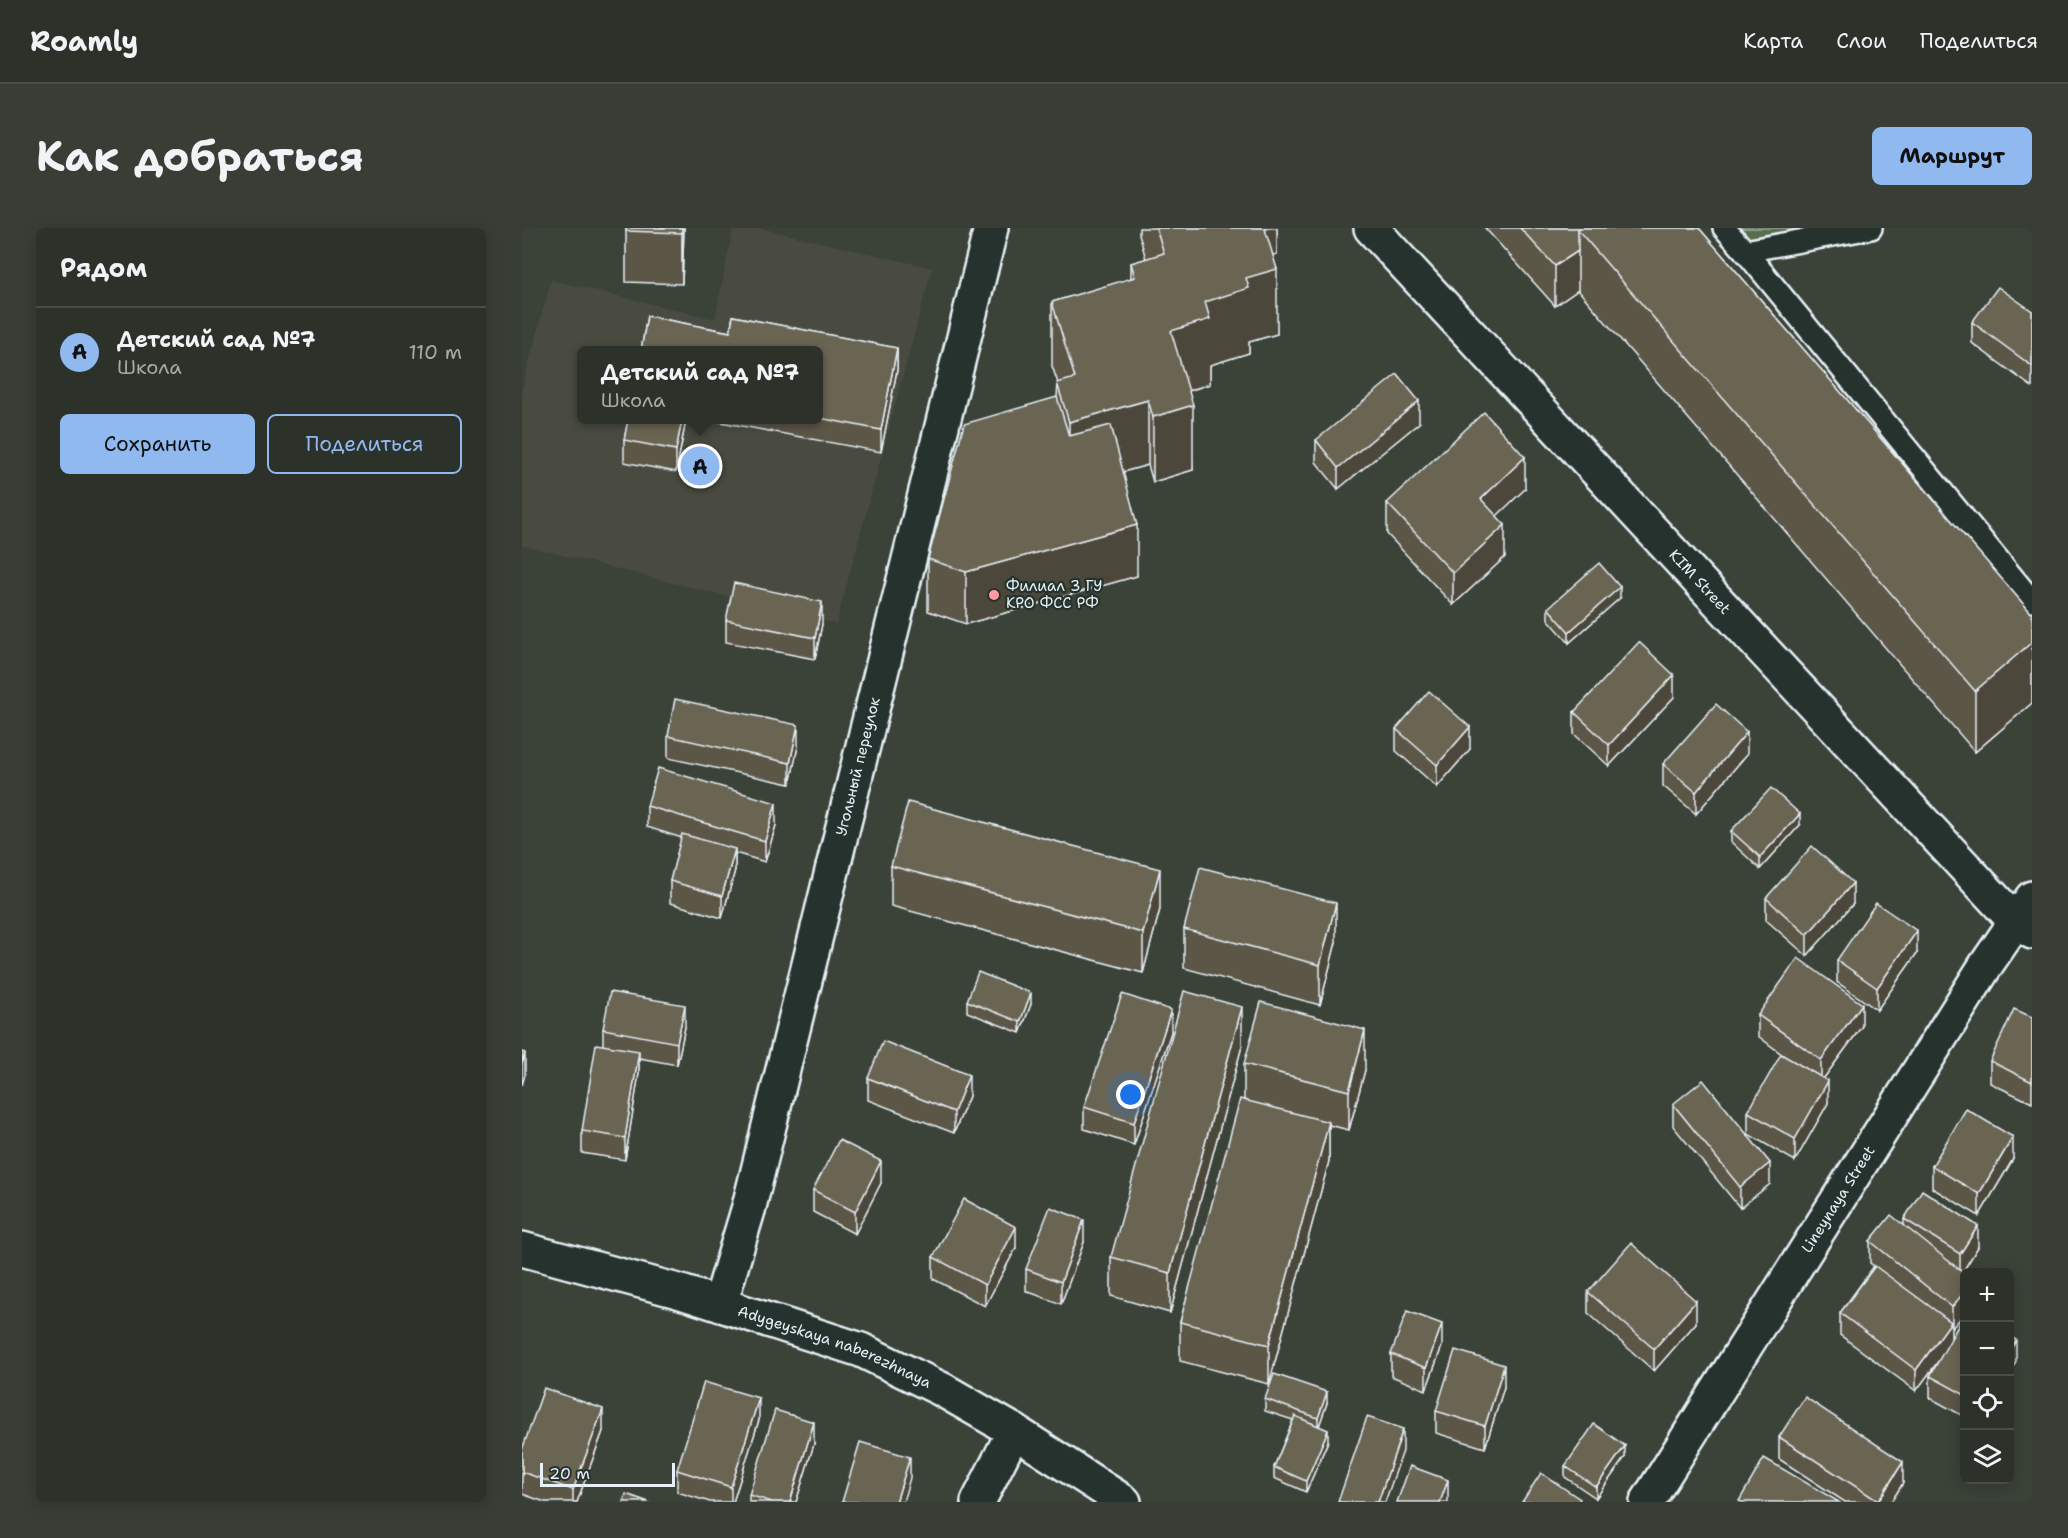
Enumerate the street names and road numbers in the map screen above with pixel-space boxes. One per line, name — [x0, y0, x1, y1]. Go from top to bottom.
street label: KIM Street — [1665, 545, 1735, 619]
street label: Угольный переулок — [831, 695, 885, 838]
street label: Lineynaya Street — [1797, 1142, 1879, 1257]
street label: Adygeyskaya naberezhnaya — [735, 1301, 935, 1393]

